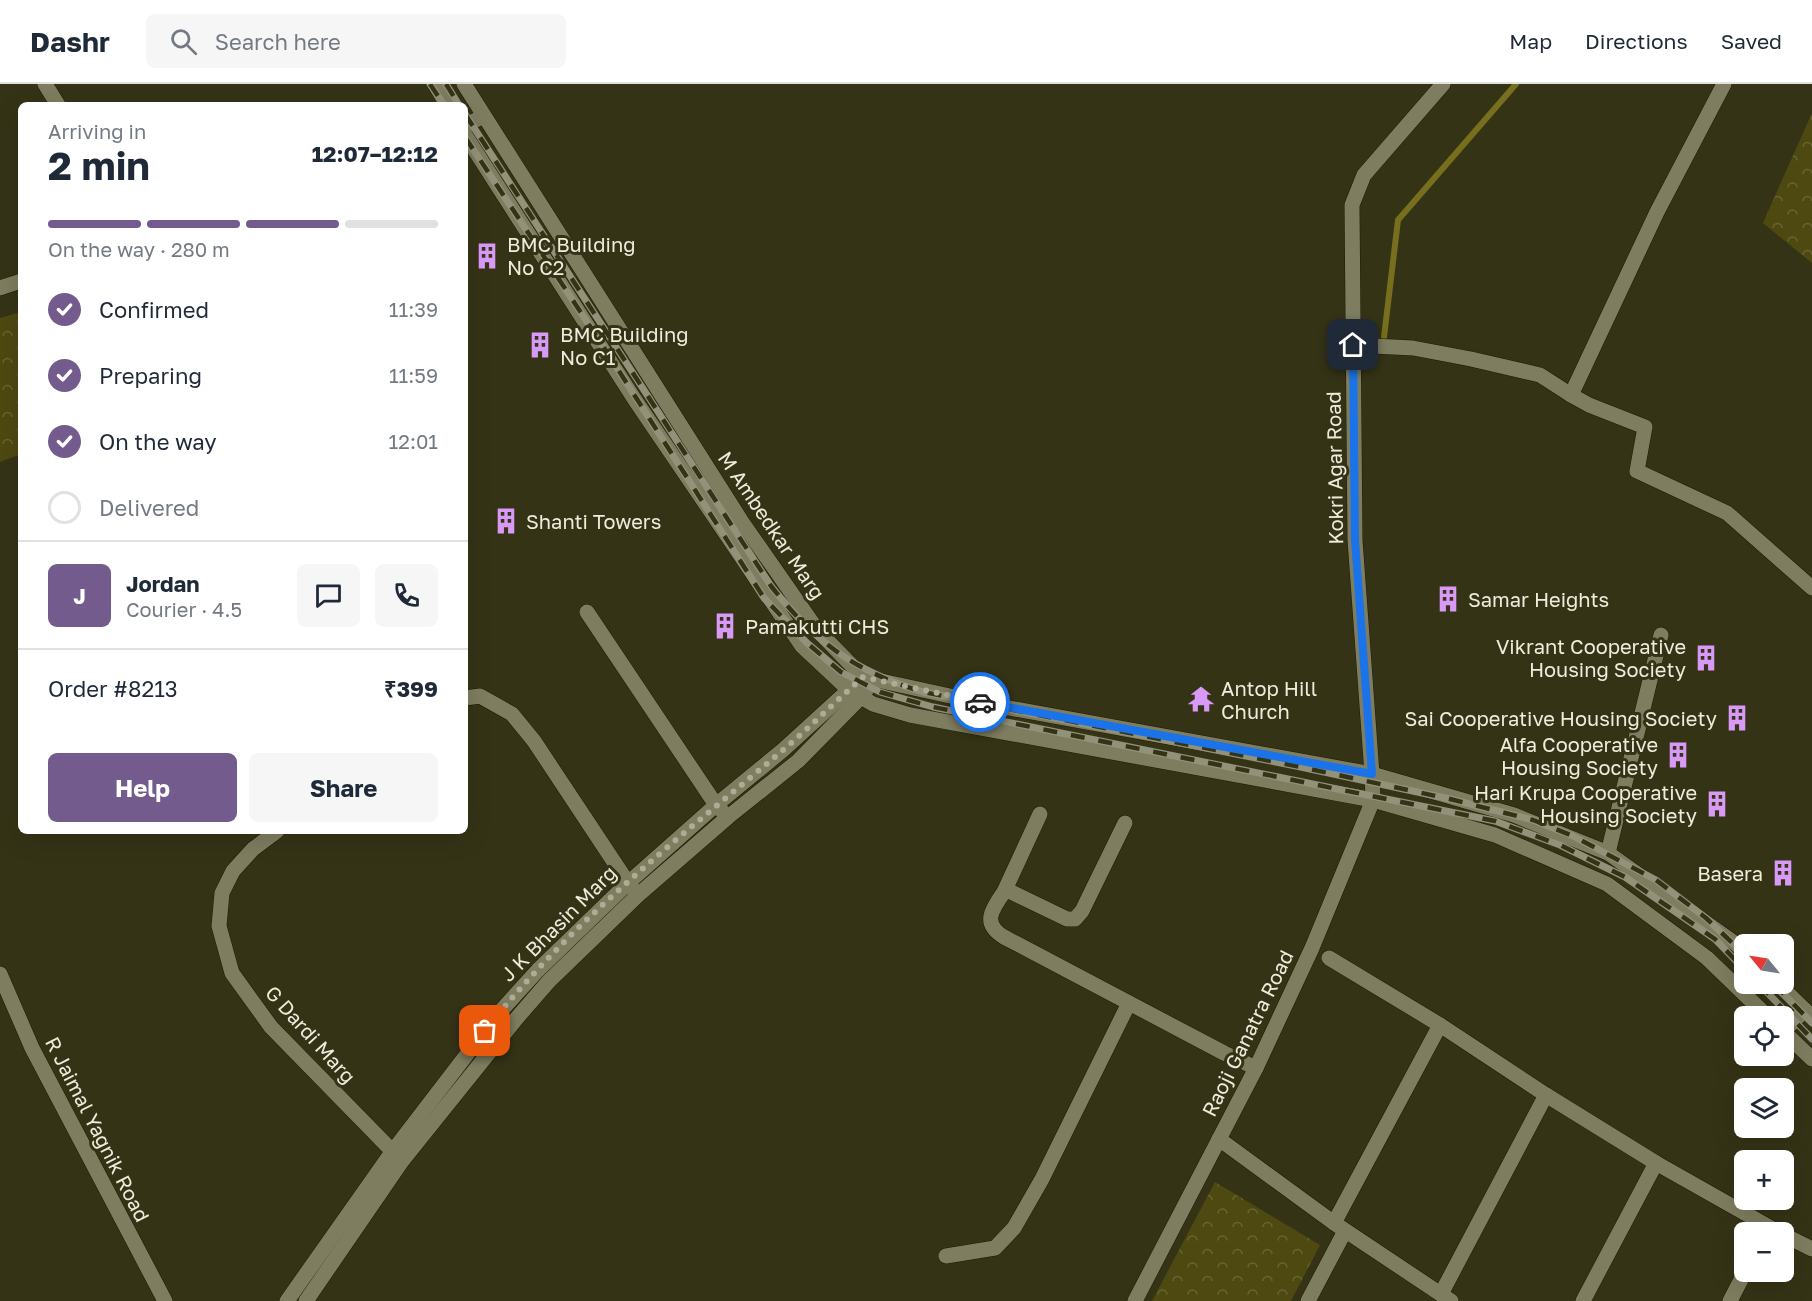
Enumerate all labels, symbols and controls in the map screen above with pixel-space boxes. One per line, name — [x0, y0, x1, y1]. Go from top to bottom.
search box — [146, 14, 566, 68]
text: Dashr — [30, 25, 110, 58]
icon: search — [167, 25, 200, 58]
text: Search here — [215, 28, 341, 55]
text: Map — [1509, 28, 1552, 54]
text: Directions — [1585, 28, 1688, 54]
text: Saved — [1721, 28, 1782, 54]
text: Arriving in — [48, 119, 146, 143]
text: 12:07–12:12 — [312, 140, 438, 167]
text: 2 min — [48, 142, 150, 189]
place label: BMC Building No C2 — [507, 232, 636, 279]
text: On the way · 280 m — [48, 237, 230, 261]
building icon: BMC Building No C2 — [472, 241, 502, 271]
icon: check — [48, 293, 81, 326]
text: Confirmed — [99, 296, 209, 323]
text: 11:39 — [389, 297, 438, 321]
pin — [1327, 319, 1378, 370]
place label: BMC Building No C1 — [560, 322, 689, 369]
icon: home — [1336, 328, 1369, 361]
building icon: BMC Building No C1 — [525, 330, 555, 360]
icon: check — [48, 359, 81, 392]
text: Preparing — [99, 362, 202, 389]
text: 11:59 — [389, 363, 438, 387]
street label: Kokri Agar Road — [1321, 391, 1347, 545]
icon: check — [48, 425, 81, 458]
text: On the way — [99, 428, 217, 455]
text: 12:01 — [389, 429, 438, 453]
street label: M Ambedkar Marg — [714, 447, 830, 603]
text: Delivered — [99, 494, 199, 521]
building icon: Shanti Towers — [491, 506, 521, 536]
place label: Shanti Towers — [526, 509, 661, 533]
button: chat — [297, 564, 360, 627]
button: phone — [375, 564, 438, 627]
text: Jordan — [126, 570, 200, 597]
text: J — [73, 582, 86, 609]
building icon: Samar Heights — [1433, 584, 1463, 614]
place label: Samar Heights — [1468, 587, 1609, 611]
text: Courier · 4.5 — [126, 597, 242, 621]
building icon: Pamakutti CHS — [710, 611, 740, 641]
place label: Pamakutti CHS — [745, 614, 889, 638]
place label: Vikrant Cooperative Housing Society — [1496, 634, 1686, 681]
building icon: Vikrant Cooperative Housing Society — [1691, 643, 1721, 673]
courier — [950, 672, 1010, 732]
text: Order #8213 — [48, 675, 178, 702]
text: ₹399 — [384, 675, 438, 702]
place label: Antop Hill Church — [1221, 676, 1317, 723]
temple icon: Antop Hill Church — [1186, 684, 1216, 714]
icon: car — [964, 686, 997, 719]
building icon: Sai Cooperative Housing Society — [1722, 703, 1752, 733]
place label: Sai Cooperative Housing Society — [1404, 706, 1717, 730]
place label: Alfa Cooperative Housing Society — [1500, 732, 1658, 779]
building icon: Alfa Cooperative Housing Society — [1663, 740, 1693, 770]
button: Help — [48, 753, 237, 822]
button: Share — [249, 753, 438, 822]
place label: Hari Krupa Cooperative Housing Society — [1474, 780, 1697, 827]
building icon: Hari Krupa Cooperative Housing Society — [1702, 789, 1732, 819]
building icon: Basera — [1768, 858, 1798, 888]
street label: J K Bhasin Marg — [495, 860, 621, 986]
place label: Basera — [1697, 861, 1763, 885]
north arrow — [1734, 934, 1794, 994]
map controls — [1734, 934, 1794, 1282]
street label: Raoji Ganatra Road — [1196, 946, 1298, 1120]
street label: G Dardi Marg — [261, 980, 361, 1088]
pin — [459, 1005, 510, 1056]
button: locate — [1734, 1006, 1794, 1066]
icon: bag — [468, 1014, 501, 1047]
street label: R Jaimal Yagnik Road — [41, 1032, 155, 1226]
button: layers — [1734, 1078, 1794, 1138]
button: + — [1734, 1150, 1794, 1210]
button: − — [1734, 1222, 1794, 1282]

